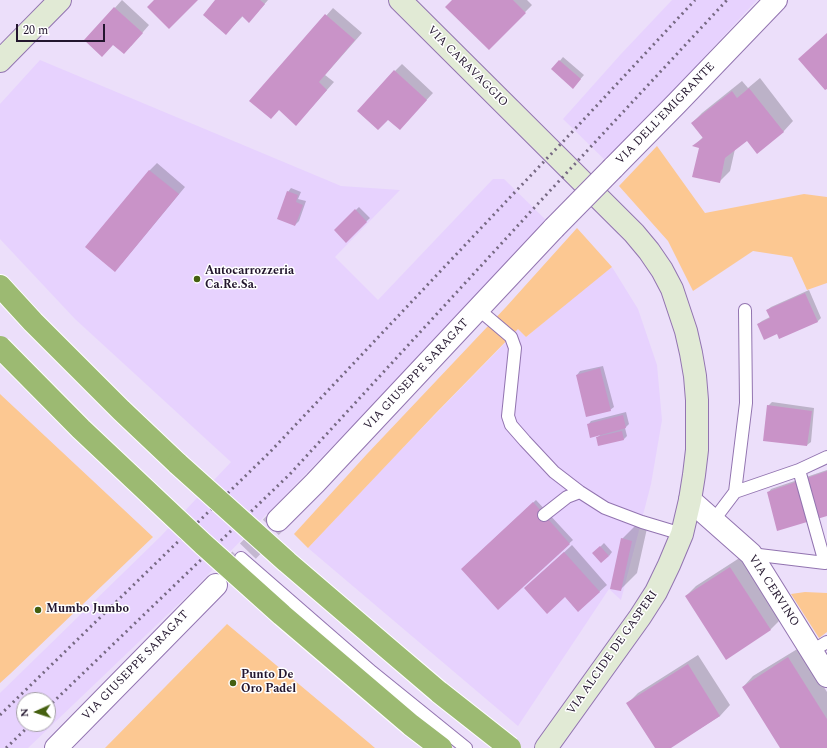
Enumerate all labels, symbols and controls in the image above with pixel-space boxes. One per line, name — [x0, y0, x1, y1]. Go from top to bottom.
scale bar — [18, 16, 107, 42]
text: 20 m — [23, 21, 48, 40]
street label: VIA CARAVAGGIO — [424, 24, 510, 110]
street label: VIA DELL'EMIGRANTE — [613, 60, 719, 168]
place label: Autocarrozzeria Ca.Re.Sa. — [205, 265, 294, 293]
marker: Autocarrozzeria Ca.Re.Sa. — [192, 274, 202, 284]
street label: VIA GIUSEPPE SARAGAT — [362, 316, 472, 434]
street label: VIA CERVINO — [744, 552, 802, 630]
street label: VIA ALCIDE DE GASPERI — [565, 588, 661, 718]
place label: Mumbo Jumbo — [46, 603, 129, 617]
marker: Mumbo Jumbo — [33, 605, 43, 615]
street label: VIA GIUSEPPE SARAGAT — [80, 608, 192, 724]
place label: Punto De Oro Padel — [241, 669, 296, 697]
marker: Punto De Oro Padel — [228, 678, 238, 688]
north arrow — [16, 692, 56, 732]
text: N — [16, 708, 33, 718]

